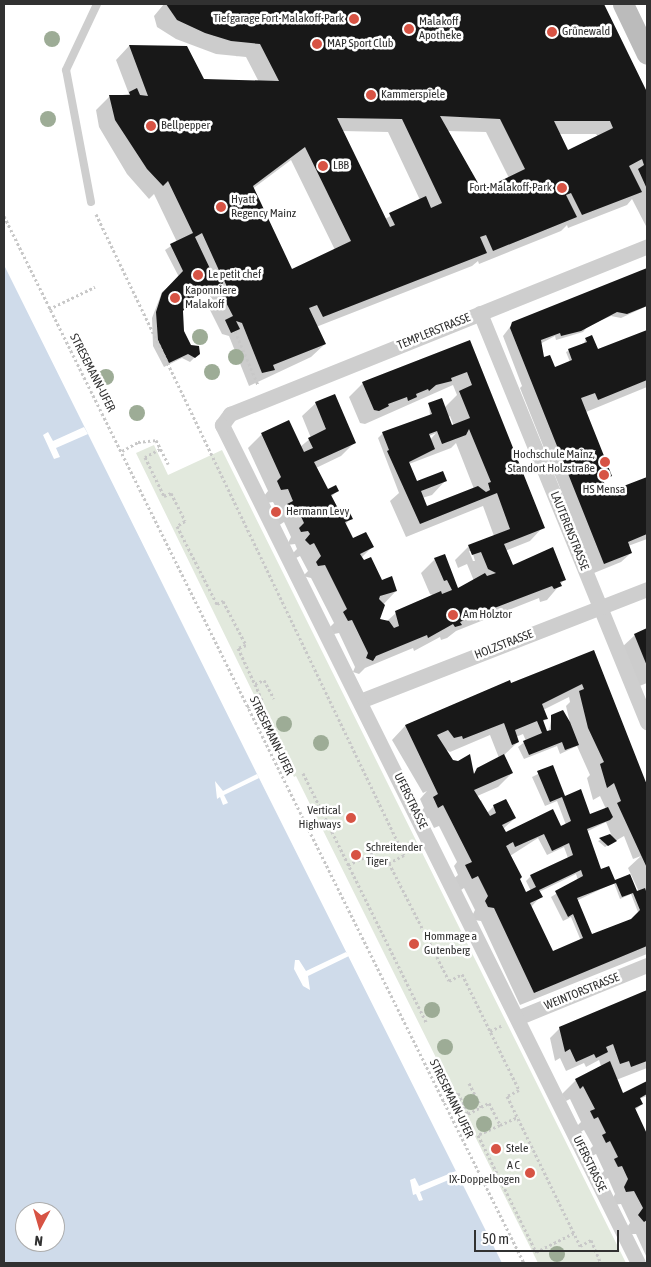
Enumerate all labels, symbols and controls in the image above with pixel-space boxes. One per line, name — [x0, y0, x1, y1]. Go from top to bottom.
place label: Tiefgarage Fort-Malakoff-Park — [213, 12, 344, 26]
marker: Tiefgarage Fort-Malakoff-Park — [348, 13, 360, 25]
place label: Malakoff Apotheke — [419, 15, 461, 43]
marker: Malakoff Apotheke — [403, 23, 415, 35]
place label: Grünewald — [562, 25, 610, 39]
marker: Grünewald — [546, 26, 558, 38]
place label: MAP Sport Club — [327, 37, 393, 51]
marker: MAP Sport Club — [311, 38, 323, 50]
place label: Kammerspiele — [381, 88, 445, 102]
marker: Kammerspiele — [365, 89, 377, 101]
place label: Bellpepper — [161, 119, 210, 133]
marker: Bellpepper — [145, 120, 157, 132]
place label: LBB — [333, 159, 349, 173]
marker: LBB — [317, 160, 329, 172]
place label: Fort-Malakoff-Park — [469, 181, 552, 195]
marker: Fort-Malakoff-Park — [556, 182, 568, 194]
place label: Hyatt Regency Mainz — [231, 193, 296, 221]
marker: Hyatt Regency Mainz — [215, 201, 227, 213]
place label: Le petit chef — [208, 268, 261, 282]
marker: Le petit chef — [192, 269, 204, 281]
place label: Kaponniere Malakoff — [185, 284, 236, 312]
marker: Kaponniere Malakoff — [169, 292, 181, 304]
street label: TEMPLERSTRASSE — [395, 311, 473, 353]
street label: STRESEMANN-UFER — [66, 332, 118, 414]
place label: Hochschule Mainz, Standort Holzstraße — [507, 448, 595, 476]
marker: Hochschule Mainz, Standort Holzstraße — [599, 456, 611, 468]
marker: HS Mensa — [598, 469, 610, 481]
place label: HS Mensa — [583, 483, 625, 497]
street label: LAUTERENSTRASSE — [547, 490, 591, 572]
place label: Hermann Levy — [286, 505, 349, 519]
marker: Hermann Levy — [270, 506, 282, 518]
place label: Am Holztor — [463, 608, 512, 622]
marker: Am Holztor — [447, 609, 459, 621]
street label: HOLZSTRASSE — [473, 627, 535, 663]
street label: STRESEMANN-UFER — [246, 694, 296, 778]
street label: UFERSTRASSE — [390, 771, 430, 831]
place label: Vertical Highways — [298, 804, 341, 832]
marker: Vertical Highways — [345, 812, 357, 824]
place label: Schreitender Tiger — [366, 841, 422, 869]
marker: Schreitender Tiger — [350, 849, 362, 861]
place label: Hommage a Gutenberg — [424, 930, 477, 958]
marker: Hommage a Gutenberg — [408, 938, 420, 950]
street label: WEINTORSTRASSE — [543, 970, 621, 1014]
street label: STRESEMANN-UFER — [426, 1057, 476, 1141]
street label: UFERSTRASSE — [569, 1134, 609, 1194]
place label: Stele — [506, 1142, 528, 1156]
marker: Stele — [490, 1143, 502, 1155]
place label: A C IX-Doppelbogen — [449, 1159, 520, 1187]
marker: A C IX-Doppelbogen — [524, 1167, 536, 1179]
north arrow — [15, 1202, 65, 1252]
scale bar — [476, 1220, 621, 1252]
text: 50 m — [482, 1230, 509, 1247]
text: N — [34, 1233, 43, 1249]

